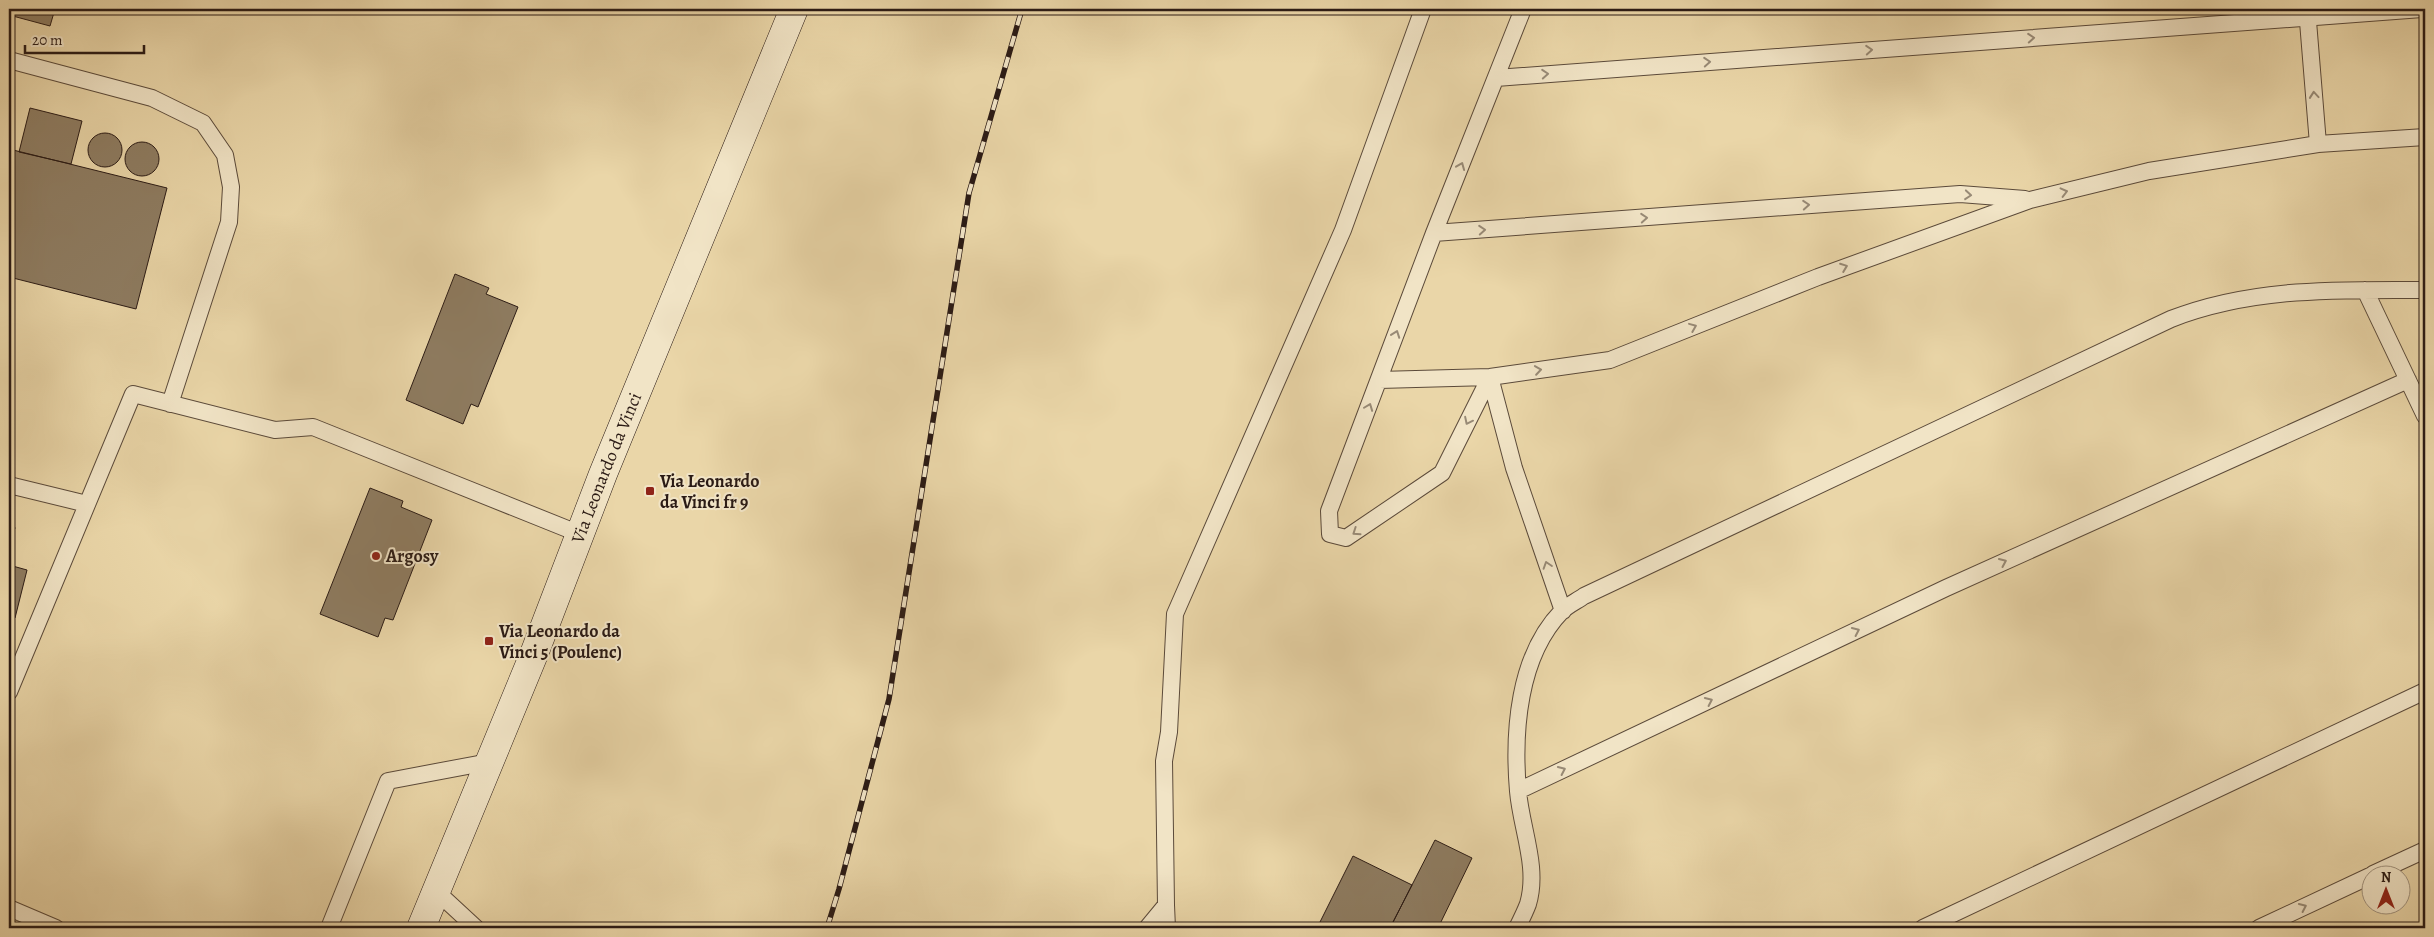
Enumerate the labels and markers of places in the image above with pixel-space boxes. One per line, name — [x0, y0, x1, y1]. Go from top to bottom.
place label: Via Leonardo da Vinci fr 9 — [659, 469, 760, 514]
marker: Via Leonardo da Vinci fr 9 — [644, 485, 656, 497]
place label: Argosy — [385, 544, 439, 568]
marker: Argosy — [370, 550, 382, 562]
place label: Via Leonardo da Vinci 5 (Poulenc) — [498, 619, 622, 664]
marker: Via Leonardo da Vinci 5 (Poulenc) — [483, 635, 495, 647]

